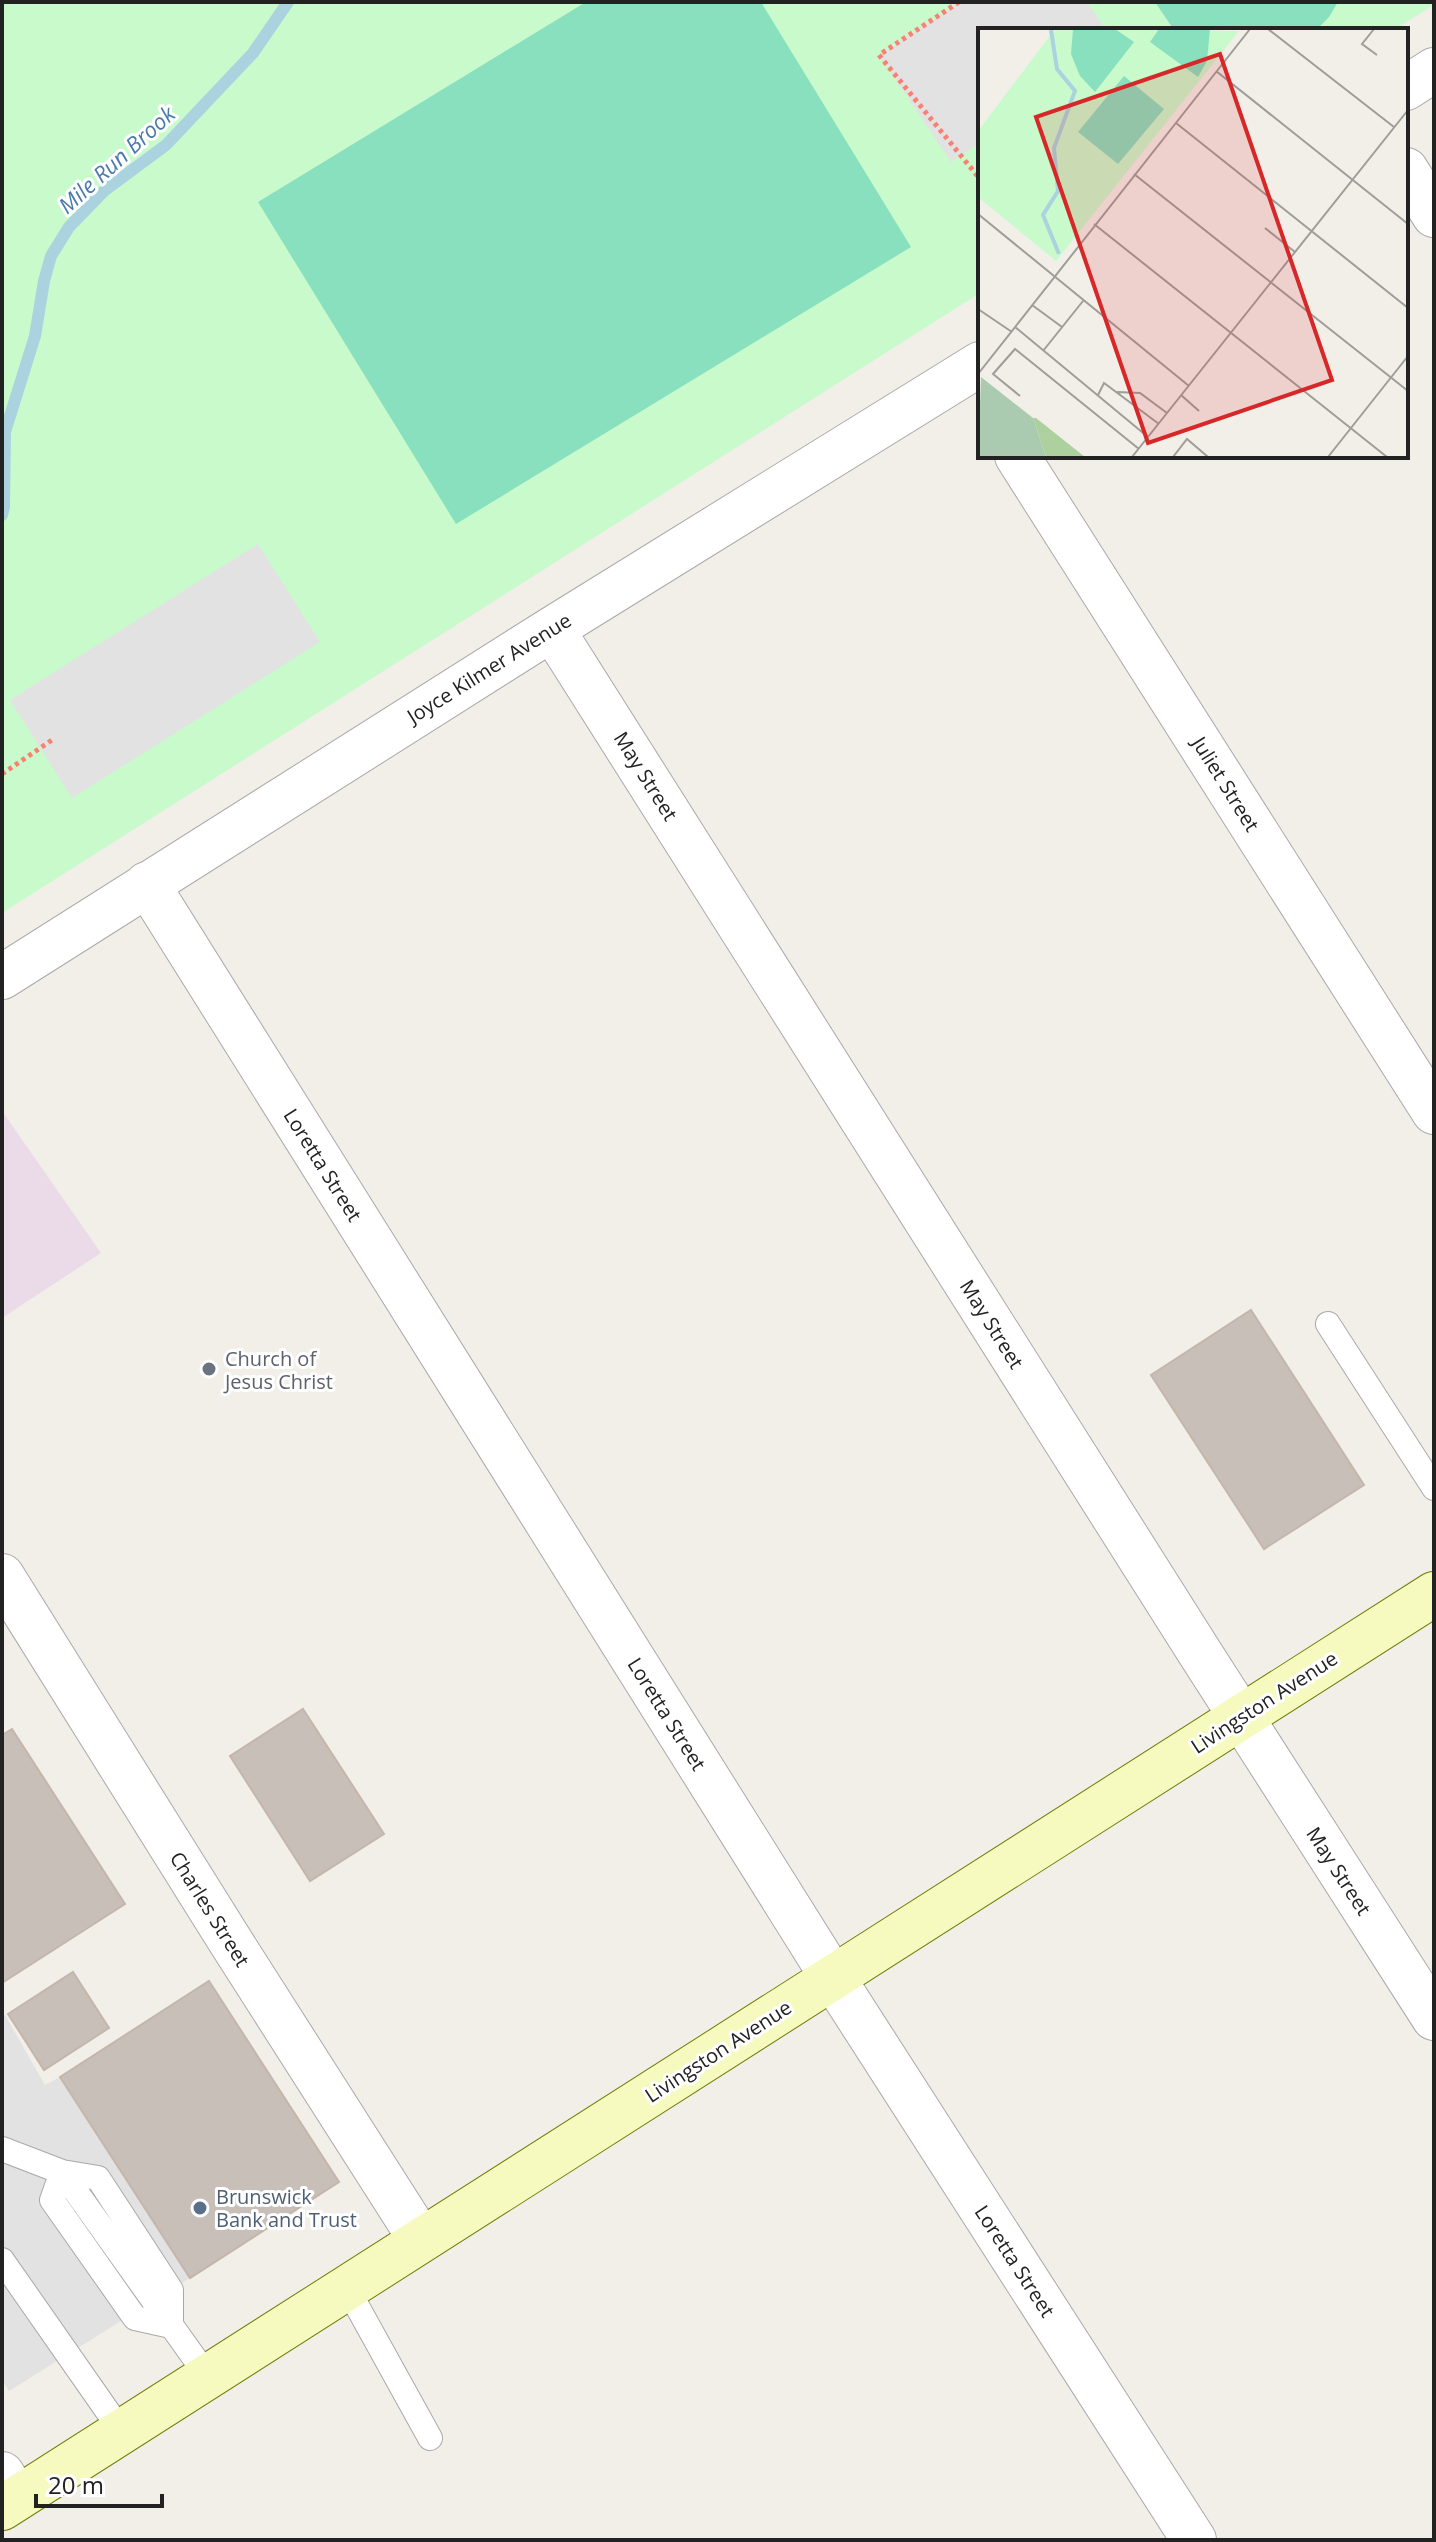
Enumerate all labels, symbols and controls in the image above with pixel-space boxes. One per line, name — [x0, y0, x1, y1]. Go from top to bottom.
inset map — [978, 28, 1408, 458]
water label: Mile Run Brook — [51, 98, 182, 219]
street label: Joyce Kilmer Avenue — [400, 607, 576, 730]
street label: May Street — [608, 726, 684, 826]
street label: Juliet Street — [1185, 730, 1266, 837]
street label: Loretta Street — [278, 1103, 368, 1227]
street label: May Street — [954, 1274, 1030, 1374]
place label: Church of Jesus Christ — [223, 1345, 333, 1395]
marker: Church of Jesus Christ — [200, 1360, 218, 1378]
street label: Livingston Avenue — [1186, 1645, 1342, 1759]
street label: Loretta Street — [622, 1652, 712, 1776]
street label: May Street — [1300, 1822, 1378, 1920]
street label: Charles Street — [164, 1846, 256, 1972]
street label: Livingston Avenue — [640, 1994, 796, 2108]
place label: Brunswick Bank and Trust — [216, 2183, 357, 2233]
marker: Brunswick Bank and Trust — [191, 2199, 209, 2217]
street label: Loretta Street — [969, 2200, 1061, 2322]
scale bar — [36, 2458, 162, 2508]
text: 20 m — [48, 2468, 104, 2501]

